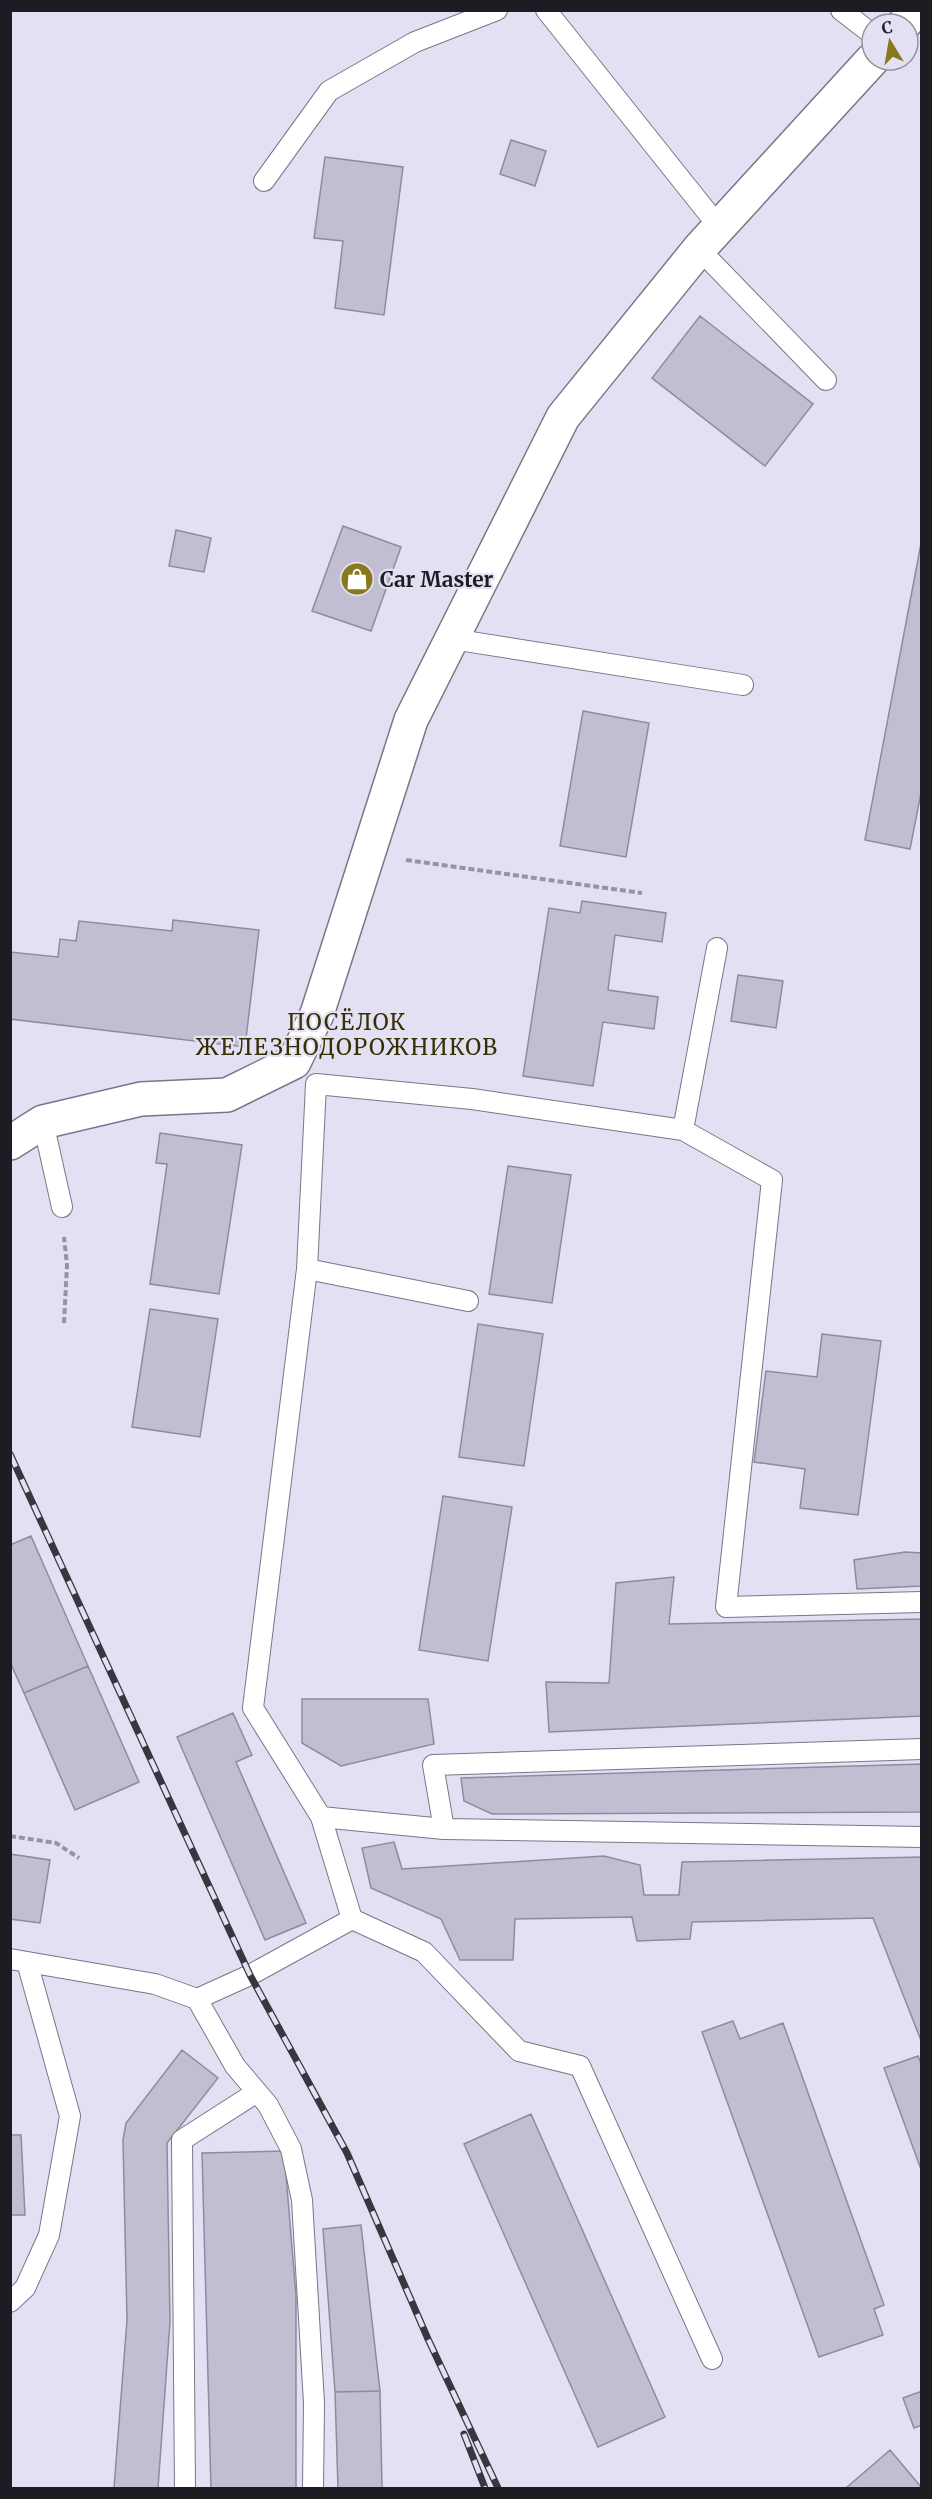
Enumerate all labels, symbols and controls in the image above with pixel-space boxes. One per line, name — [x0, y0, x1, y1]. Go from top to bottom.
north arrow — [860, 12, 920, 72]
text: С — [880, 16, 894, 38]
shop icon: Car Master — [339, 561, 375, 597]
place label: Car Master — [380, 566, 494, 593]
district label: ПОСЁЛОК ЖЕЛЕЗНОДОРОЖНИКОВ — [196, 1008, 499, 1061]

